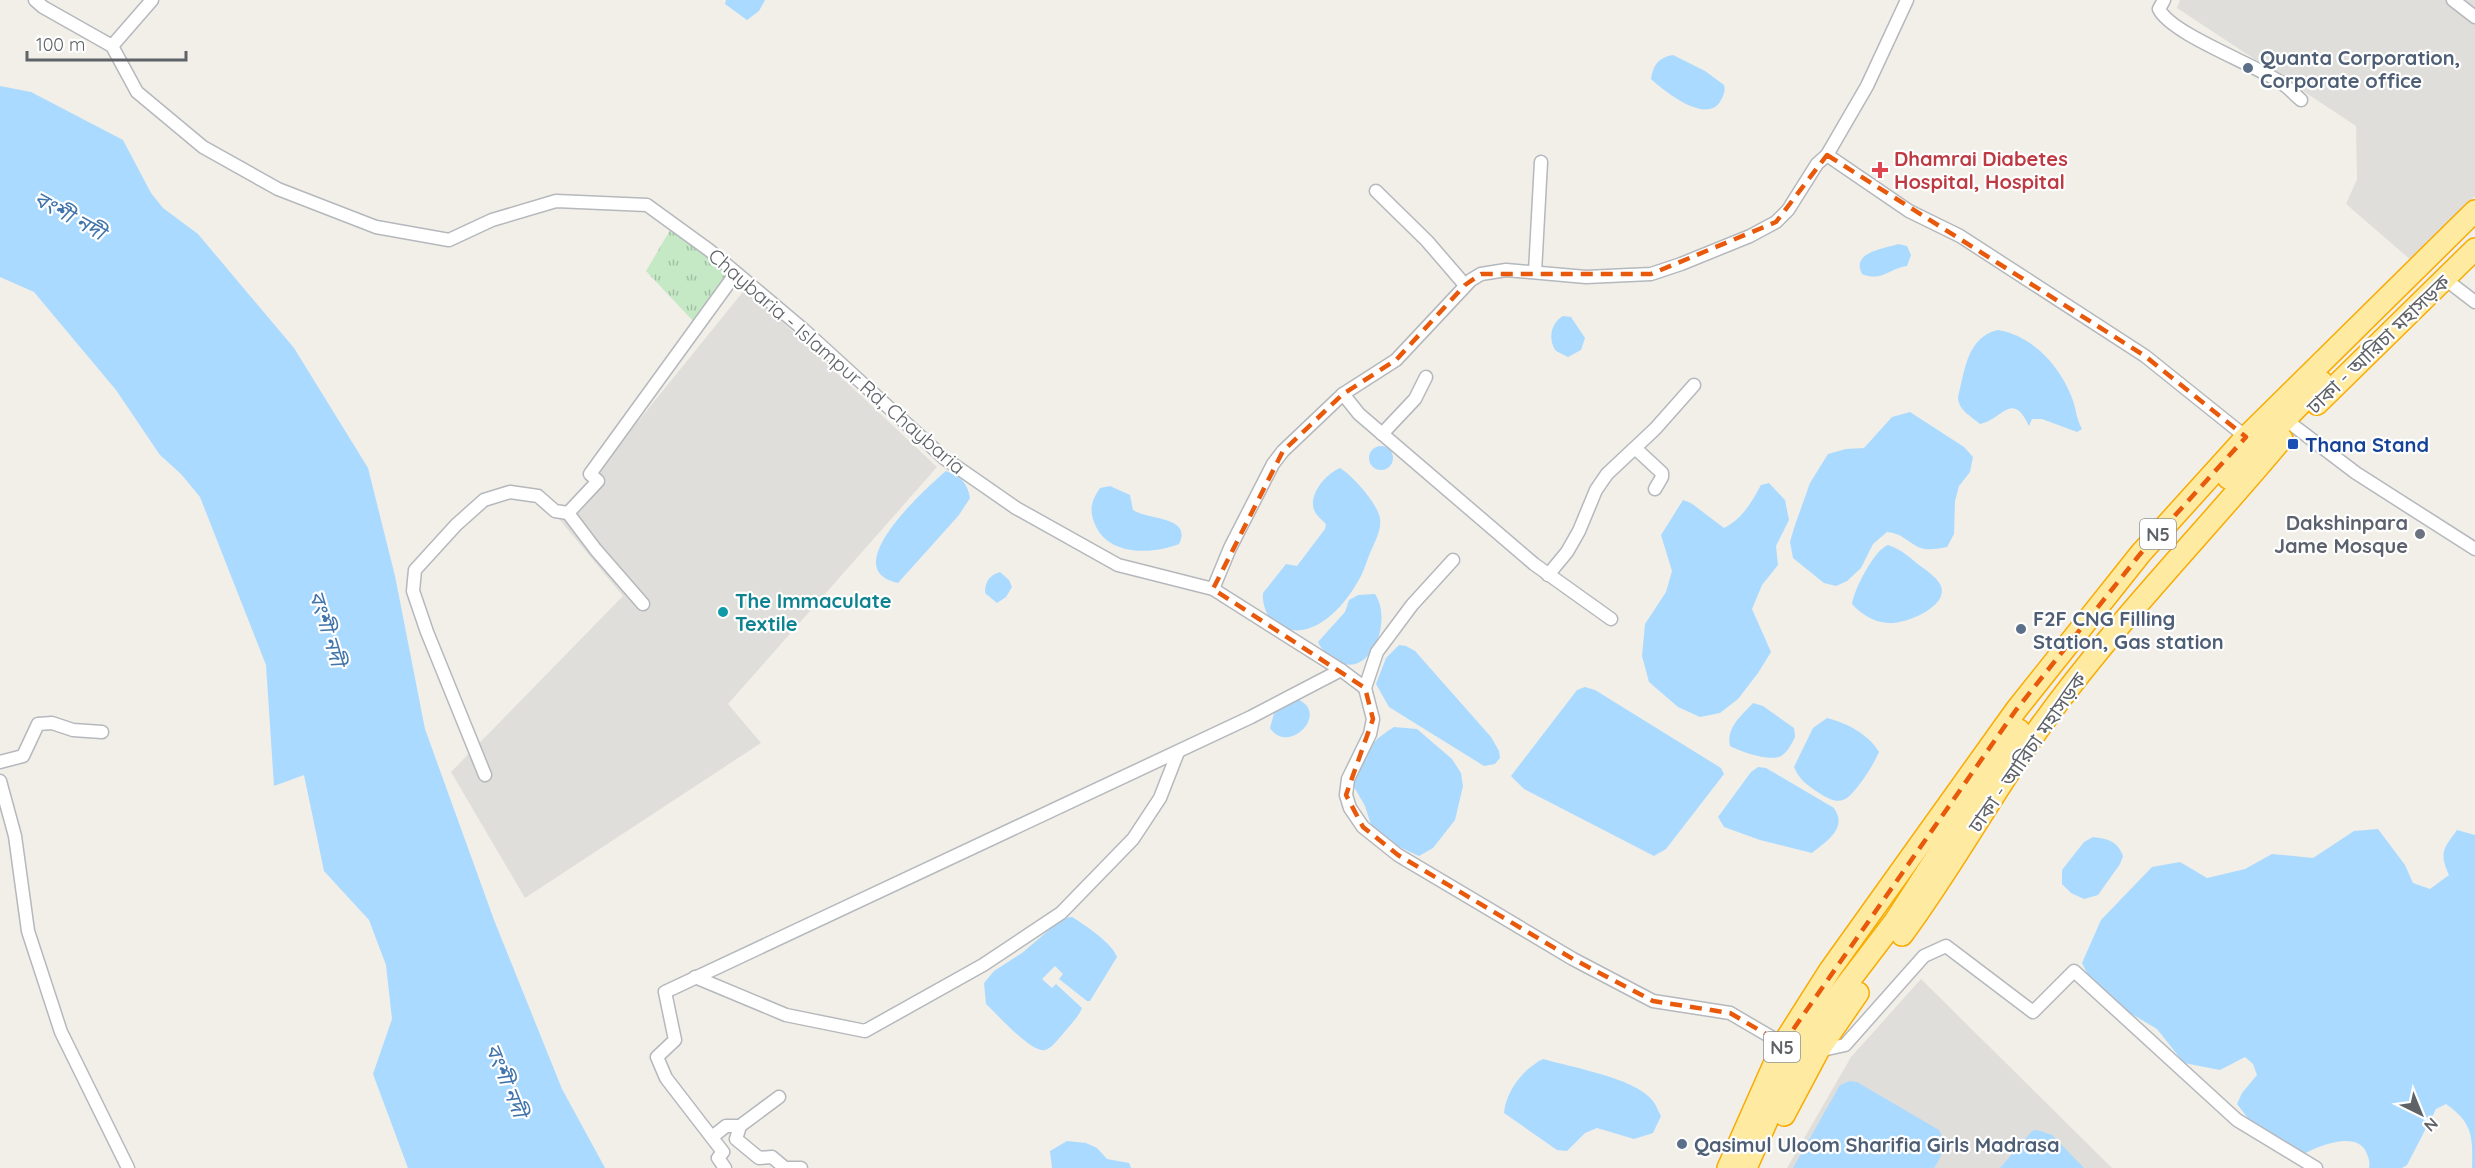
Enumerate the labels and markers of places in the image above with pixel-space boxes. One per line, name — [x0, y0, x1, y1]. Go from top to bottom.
place label: Quanta Corporation, Corporate office — [2260, 45, 2460, 93]
marker: Quanta Corporation, Corporate office — [2241, 61, 2255, 75]
place label: Dhamrai Diabetes Hospital, Hospital — [1894, 146, 2068, 194]
marker: Dhamrai Diabetes Hospital, Hospital — [1871, 161, 1889, 179]
place label: Thana Stand — [2305, 432, 2429, 457]
marker: Thana Stand — [2286, 437, 2300, 451]
place label: Dakshinpara Jame Mosque — [2274, 510, 2408, 558]
marker: Dakshinpara Jame Mosque — [2413, 527, 2427, 541]
place label: The Immaculate Textile — [735, 588, 892, 636]
marker: The Immaculate Textile — [716, 605, 730, 619]
place label: F2F CNG Filling Station, Gas station — [2033, 606, 2224, 654]
marker: F2F CNG Filling Station, Gas station — [2014, 622, 2028, 636]
place label: Qasimul Uloom Sharifia Girls Madrasa — [1694, 1132, 2060, 1157]
marker: Qasimul Uloom Sharifia Girls Madrasa — [1675, 1137, 1689, 1151]

